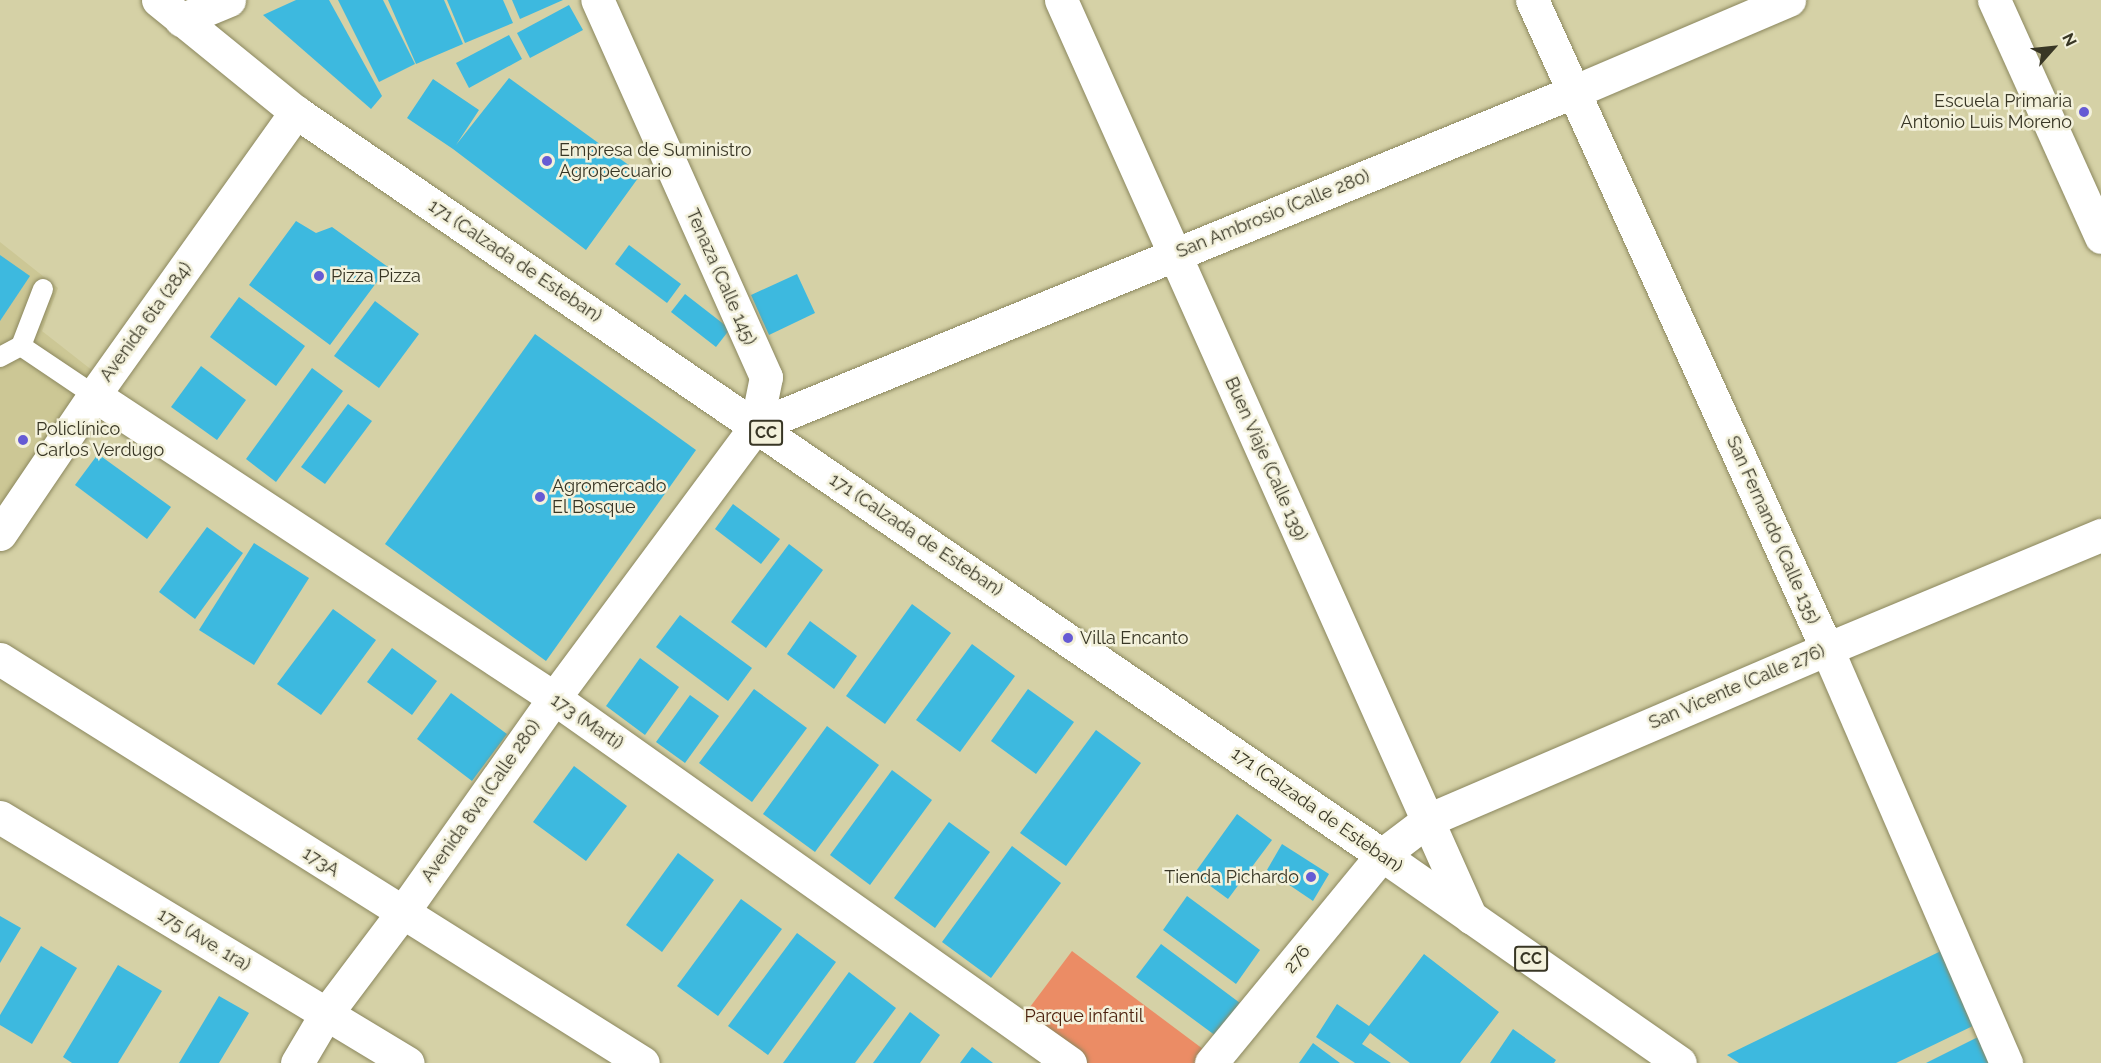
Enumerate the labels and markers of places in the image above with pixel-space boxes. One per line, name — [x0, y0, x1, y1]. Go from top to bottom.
place label: Escuela Primaria Antonio Luis Moreno — [1901, 91, 2072, 134]
marker: Escuela Primaria Antonio Luis Moreno — [2077, 105, 2091, 119]
place label: Empresa de Suministro Agropecuario — [559, 140, 752, 182]
marker: Empresa de Suministro Agropecuario — [540, 154, 554, 168]
place label: Pizza Pizza — [331, 265, 421, 287]
marker: Pizza Pizza — [312, 269, 326, 283]
place label: Policlínico Carlos Verdugo — [36, 419, 165, 462]
marker: Policlínico Carlos Verdugo — [14, 431, 32, 449]
place label: Agromercado El Bosque — [552, 476, 666, 518]
marker: Agromercado El Bosque — [533, 490, 547, 504]
place label: Villa Encanto — [1080, 627, 1188, 649]
marker: Villa Encanto — [1061, 631, 1075, 645]
place label: Tienda Pichardo — [1164, 866, 1299, 888]
marker: Tienda Pichardo — [1304, 870, 1318, 884]

